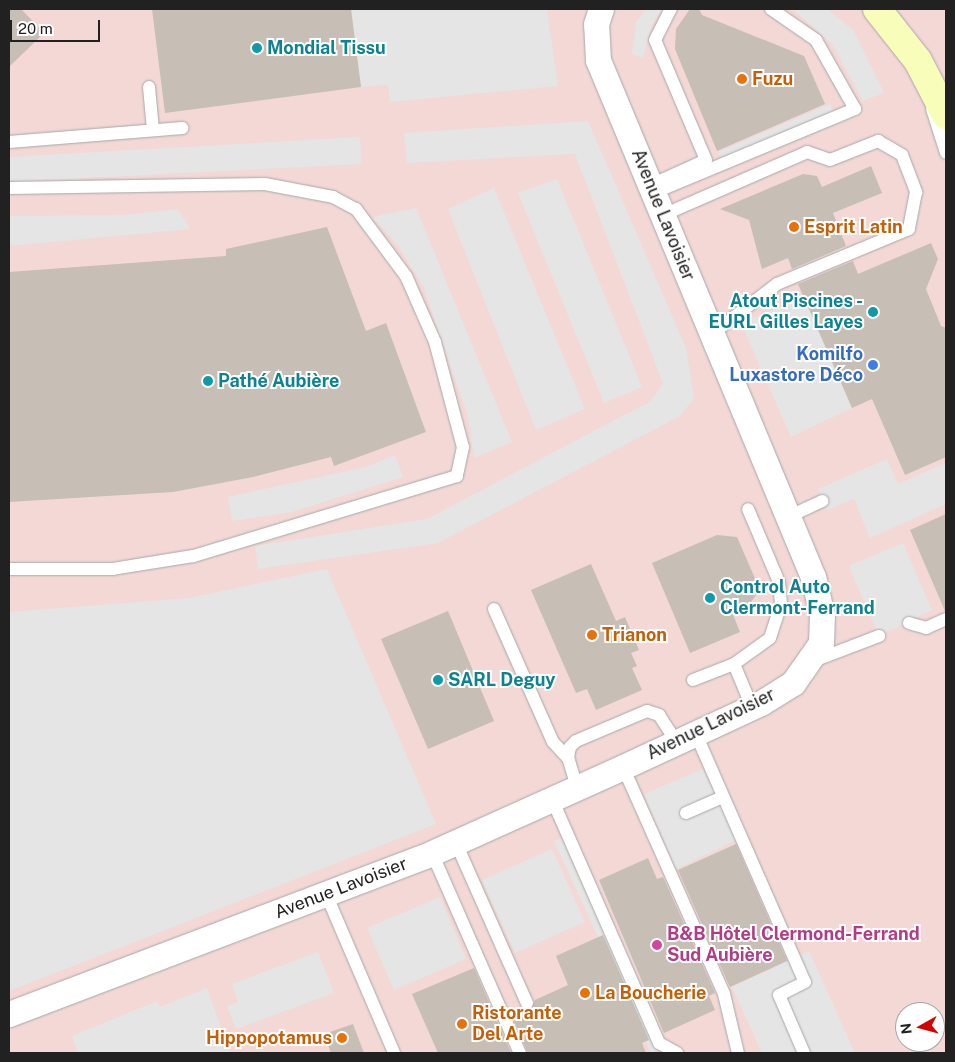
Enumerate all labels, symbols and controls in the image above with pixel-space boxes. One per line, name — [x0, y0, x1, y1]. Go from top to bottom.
scale bar — [12, 10, 102, 42]
text: 20 m — [18, 20, 53, 37]
place label: Mondial Tissu — [267, 37, 386, 59]
marker: Mondial Tissu — [251, 42, 263, 54]
place label: Fuzu — [752, 68, 793, 90]
marker: Fuzu — [736, 73, 748, 85]
street label: Avenue Lavoisier — [627, 146, 699, 284]
place label: Esprit Latin — [804, 216, 903, 238]
marker: Esprit Latin — [788, 221, 800, 233]
place label: Atout Piscines - EURL Gilles Layes — [708, 291, 863, 334]
marker: Atout Piscines - EURL Gilles Layes — [867, 306, 879, 318]
place label: Komilfo Luxastore Déco — [729, 344, 863, 386]
marker: Komilfo Luxastore Déco — [867, 359, 879, 371]
place label: Pathé Aubière — [218, 370, 339, 392]
marker: Pathé Aubière — [202, 375, 214, 387]
place label: Control Auto Clermont-Ferrand — [720, 577, 875, 620]
marker: Control Auto Clermont-Ferrand — [704, 592, 716, 604]
place label: Trianon — [602, 624, 667, 646]
marker: Trianon — [586, 629, 598, 641]
place label: SARL Deguy — [448, 669, 555, 691]
marker: SARL Deguy — [432, 674, 444, 686]
street label: Avenue Lavoisier — [643, 684, 779, 764]
street label: Avenue Lavoisier — [272, 853, 410, 923]
place label: B&B Hôtel Clermond-Ferrand Sud Aubière — [667, 924, 920, 966]
marker: B&B Hôtel Clermond-Ferrand Sud Aubière — [651, 939, 663, 951]
place label: La Boucherie — [595, 982, 706, 1004]
marker: La Boucherie — [579, 987, 591, 999]
north arrow — [895, 1002, 945, 1052]
place label: Ristorante Del Arte — [472, 1003, 562, 1046]
marker: Ristorante Del Arte — [456, 1018, 468, 1030]
text: N — [897, 1022, 915, 1035]
place label: Hippopotamus — [206, 1027, 332, 1049]
marker: Hippopotamus — [336, 1032, 348, 1044]

